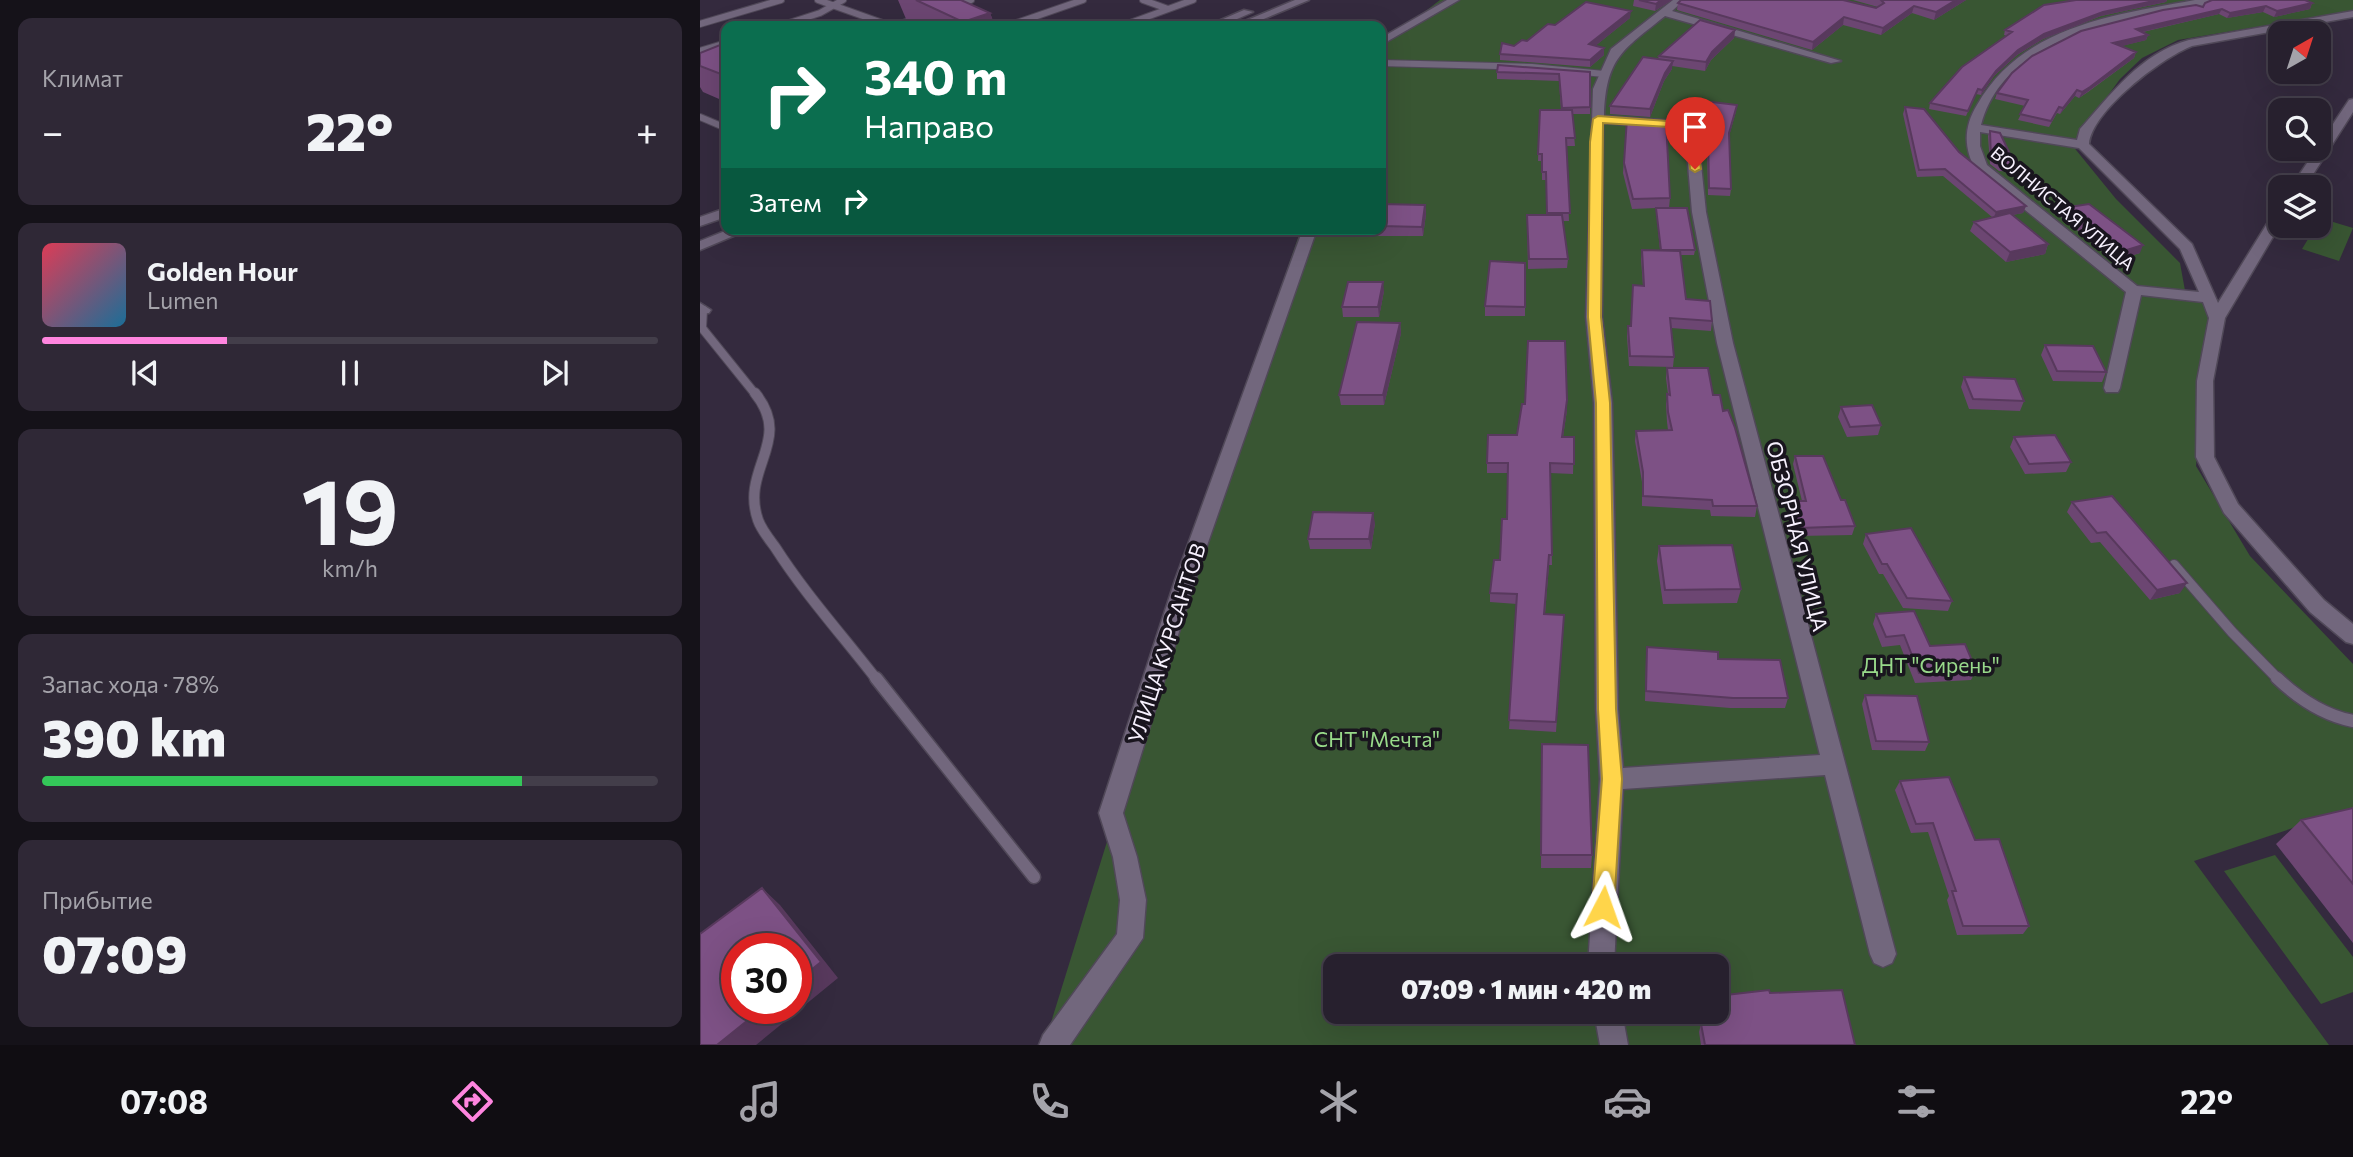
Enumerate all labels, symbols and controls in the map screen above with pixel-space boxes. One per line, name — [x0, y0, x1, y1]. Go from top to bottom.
north arrow — [2268, 21, 2331, 84]
map controls — [2268, 21, 2331, 238]
text: 340 m — [864, 45, 1007, 105]
icon: right — [749, 49, 840, 140]
text: Климат — [42, 64, 123, 92]
pin — [1665, 97, 1725, 169]
text: 22° — [306, 98, 393, 162]
button: search — [2268, 98, 2331, 161]
text: Направо — [864, 105, 994, 145]
text: − — [42, 107, 64, 154]
text: + — [636, 107, 658, 154]
icon: arrive — [1676, 108, 1714, 146]
street label: ВОЛНИСТАЯ УЛИЦА — [1987, 142, 2139, 274]
button: layers — [2268, 175, 2331, 238]
icon: right — [836, 182, 874, 220]
text: Затем — [749, 186, 822, 217]
text: Golden Hour — [147, 255, 298, 286]
text: Lumen — [147, 286, 218, 314]
icon: previous — [126, 354, 164, 392]
icon: pause — [331, 354, 369, 392]
icon: next — [536, 354, 574, 392]
street label: ОБЗОРНАЯ УЛИЦА — [1762, 438, 1834, 634]
text: 19 — [301, 452, 399, 564]
street label: УЛИЦА КУРСАНТОВ — [1122, 540, 1210, 746]
text: km/h — [322, 554, 378, 582]
park label: ДНТ "Сирень" — [1862, 652, 2000, 677]
text: Запас хода · 78% — [42, 670, 219, 698]
text: 390 km — [42, 704, 226, 768]
park label: СНТ "Мечта" — [1314, 726, 1440, 751]
position arrow — [1566, 870, 1640, 944]
text: Прибытие — [42, 886, 153, 914]
text: 07:09 — [42, 920, 187, 984]
speed limit sign: 30 — [721, 933, 812, 1024]
text: 07:09 · 1 мин · 420 m — [1401, 973, 1651, 1004]
icon: directions — [448, 1077, 497, 1126]
icon: music — [736, 1077, 785, 1126]
icon: phone — [1025, 1077, 1074, 1126]
icon: climate — [1314, 1077, 1363, 1126]
icon: car — [1603, 1077, 1652, 1126]
icon: filters — [1892, 1077, 1941, 1126]
text: 07:08 — [120, 1081, 208, 1121]
text: 22° — [2180, 1081, 2233, 1121]

